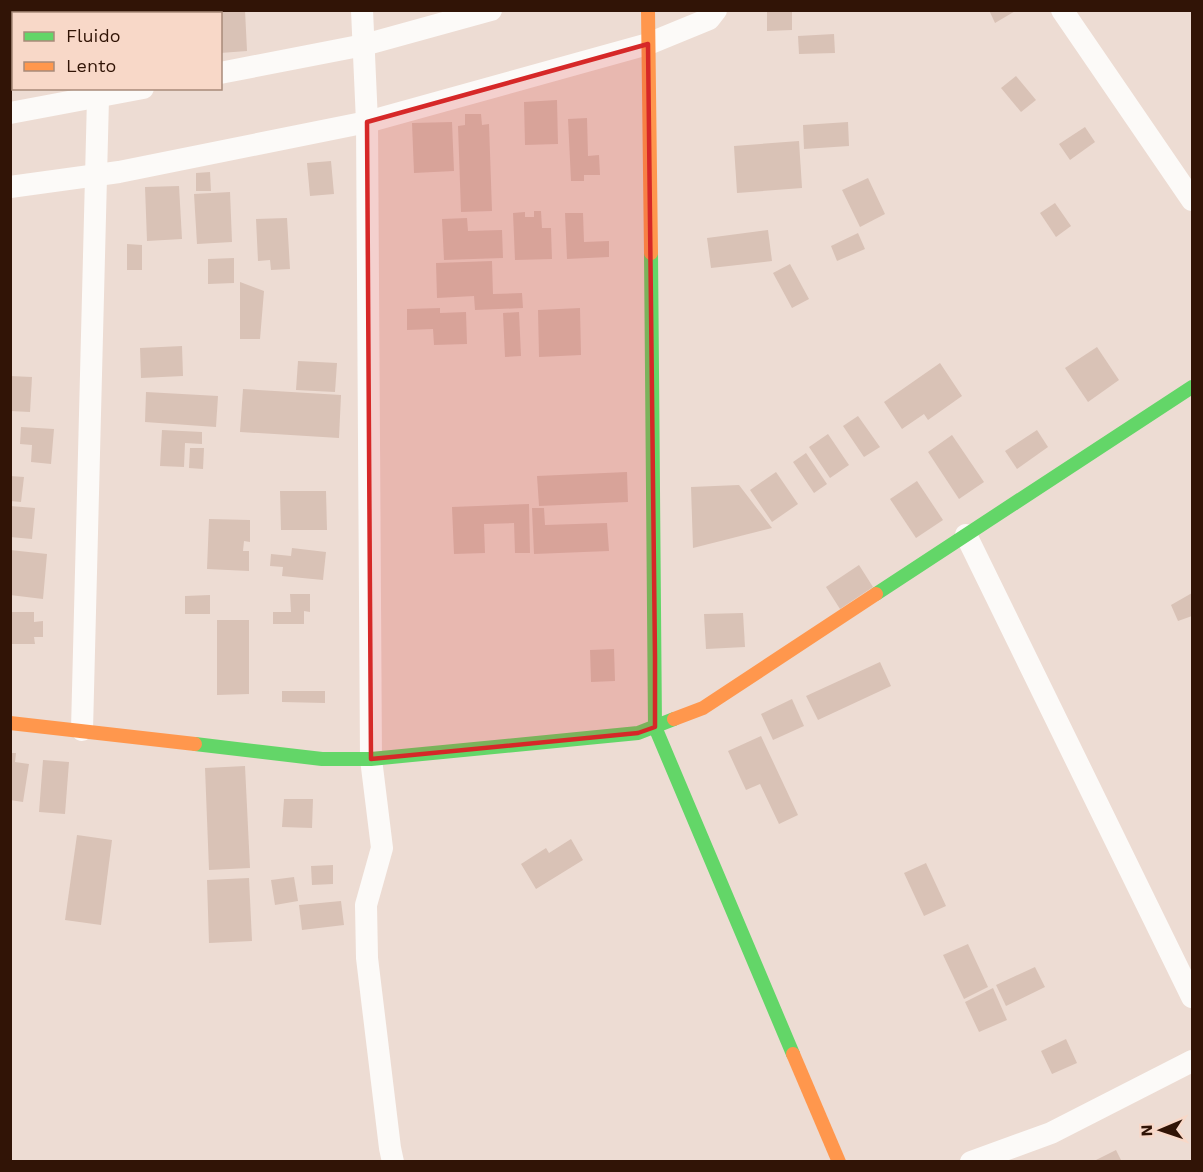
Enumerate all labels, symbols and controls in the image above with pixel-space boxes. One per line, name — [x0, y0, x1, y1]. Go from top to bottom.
legend — [12, 12, 222, 90]
text: Fluido — [66, 25, 120, 46]
text: Lento — [66, 55, 116, 76]
north arrow — [1131, 1100, 1191, 1160]
text: N — [1137, 1124, 1156, 1137]

